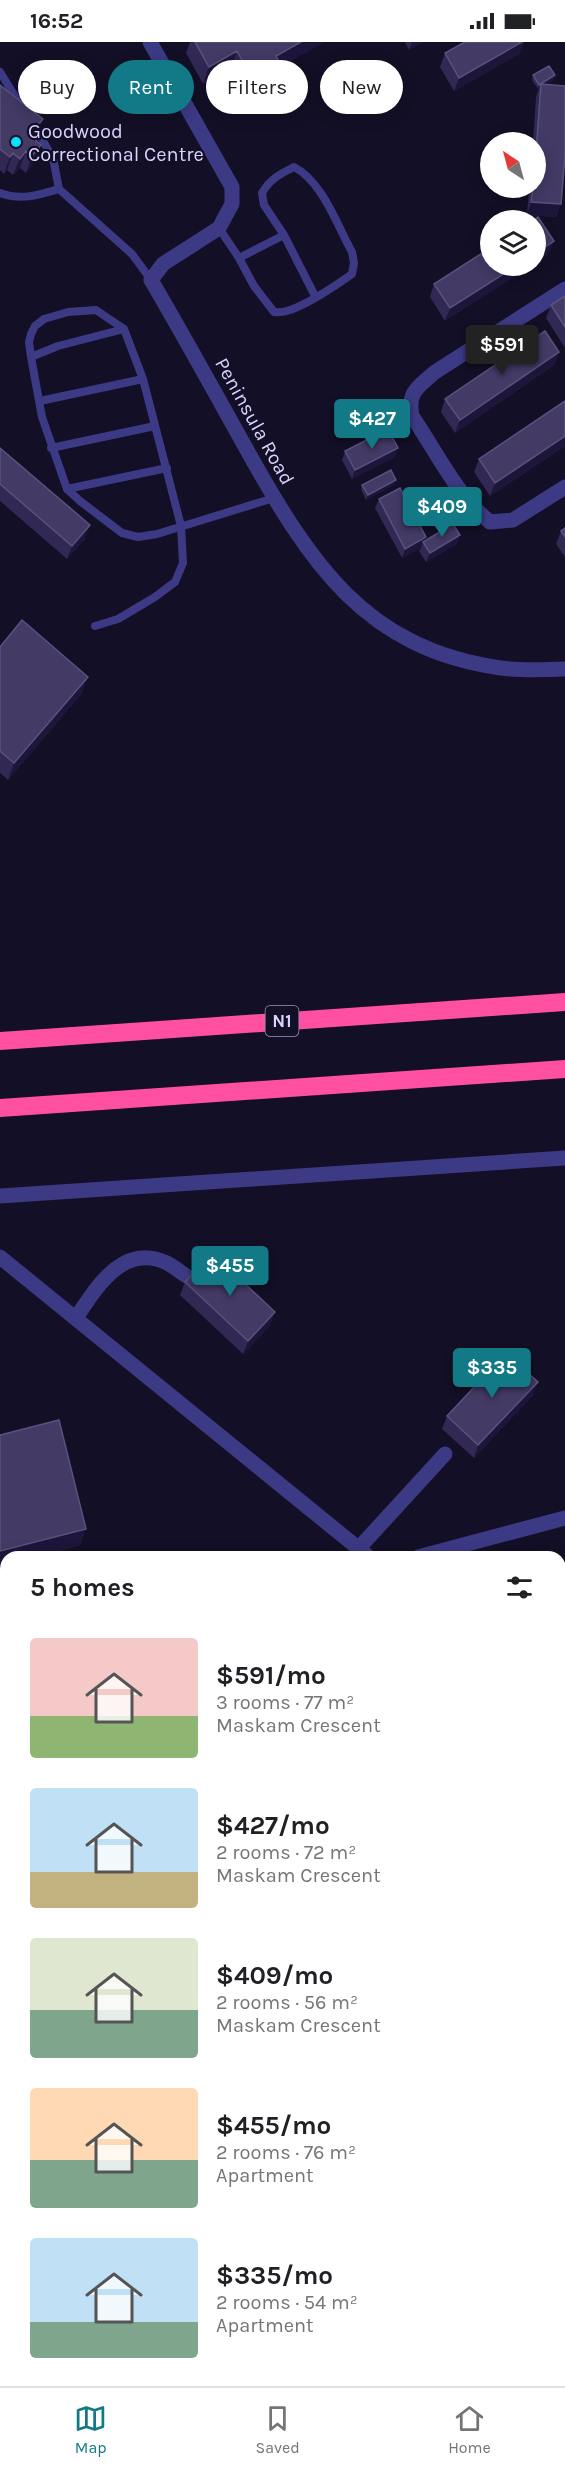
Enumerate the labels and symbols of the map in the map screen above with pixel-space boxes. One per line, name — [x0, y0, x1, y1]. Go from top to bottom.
place label: Goodwood Correctional Centre — [28, 120, 204, 166]
north arrow — [480, 132, 546, 198]
marker: Goodwood Correctional Centre — [9, 135, 23, 149]
pin: $591 — [466, 325, 538, 376]
street label: Peninsula Road — [210, 354, 299, 489]
pin: $427 — [336, 399, 408, 450]
pin: $409 — [406, 487, 478, 538]
road number: N1 — [266, 1006, 298, 1036]
pin: $455 — [194, 1246, 266, 1297]
pin: $335 — [456, 1348, 528, 1399]

